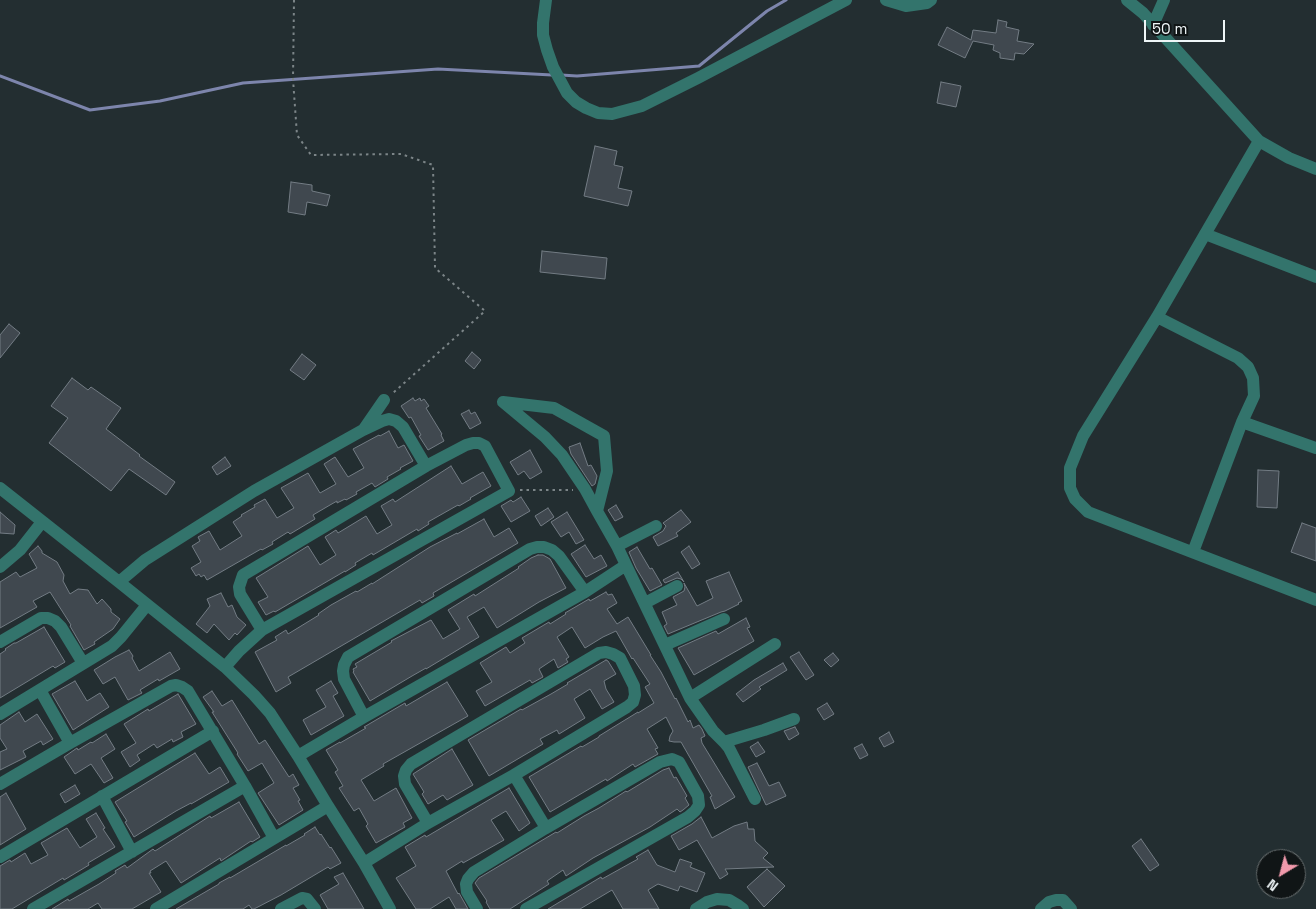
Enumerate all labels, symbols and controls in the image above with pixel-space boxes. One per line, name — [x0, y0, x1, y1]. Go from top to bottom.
scale bar — [1146, 10, 1227, 42]
text: 50 m — [1152, 19, 1187, 38]
north arrow — [1256, 849, 1306, 899]
text: N — [1263, 875, 1282, 895]

